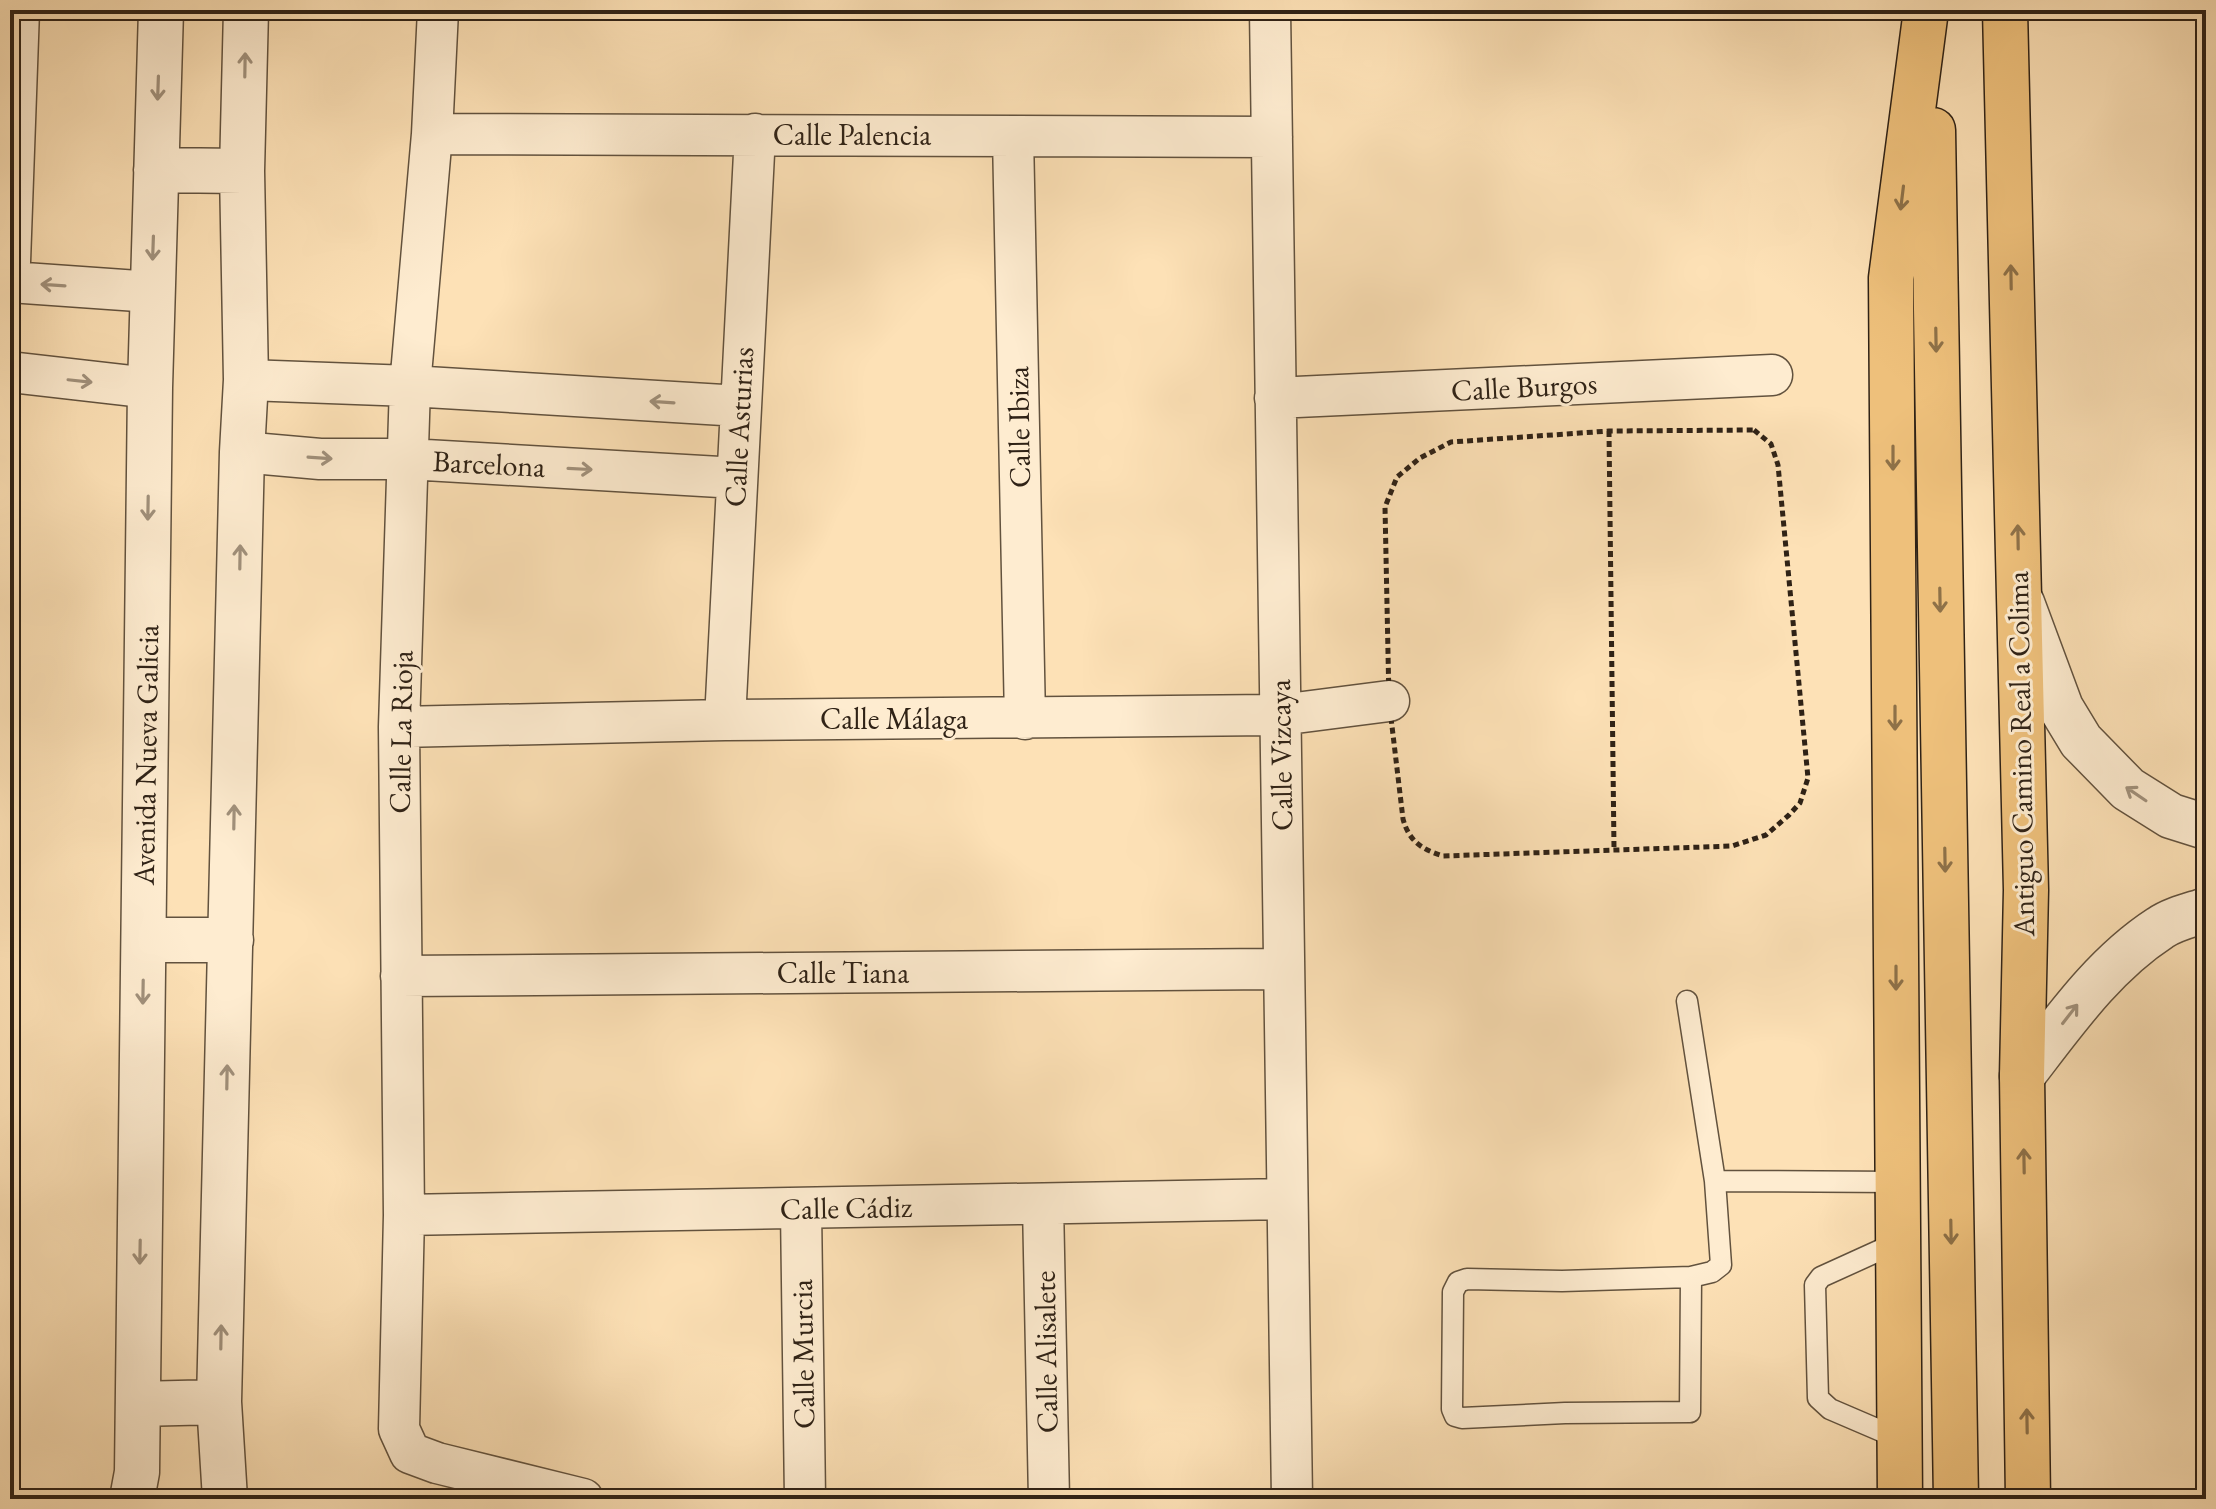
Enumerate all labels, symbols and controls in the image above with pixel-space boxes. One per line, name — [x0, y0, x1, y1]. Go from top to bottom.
one-way arrow — [237, 52, 253, 79]
one-way arrow — [151, 74, 166, 101]
street label: Calle Palencia — [773, 115, 931, 154]
one-way arrow — [1894, 185, 1909, 211]
one-way arrow — [146, 234, 161, 261]
one-way arrow — [2004, 264, 2019, 291]
one-way arrow — [40, 277, 67, 292]
one-way arrow — [1928, 326, 1944, 353]
street label: Calle Asturias — [715, 346, 762, 508]
street label: Calle Burgos — [1450, 363, 1598, 410]
street label: Calle Ibiza — [998, 366, 1039, 488]
one-way arrow — [66, 373, 93, 388]
one-way arrow — [649, 394, 676, 409]
street label: Barcelona — [432, 441, 546, 486]
one-way arrow — [1885, 444, 1901, 471]
one-way arrow — [306, 451, 333, 466]
one-way arrow — [566, 462, 593, 477]
one-way arrow — [141, 494, 156, 521]
one-way arrow — [2010, 524, 2025, 551]
one-way arrow — [232, 544, 248, 571]
street label: Antiguo Camino Real a Colima — [1998, 571, 2043, 938]
one-way arrow — [1933, 586, 1948, 613]
street label: Avenida Nueva Galicia — [124, 624, 167, 887]
street label: Calle La Rioja — [380, 650, 421, 814]
street label: Calle Vizcaya — [1260, 679, 1301, 831]
street label: Calle Málaga — [820, 699, 968, 738]
one-way arrow — [1887, 704, 1902, 731]
one-way arrow — [2126, 786, 2148, 802]
one-way arrow — [226, 804, 241, 831]
one-way arrow — [1937, 846, 1953, 873]
street label: Calle Tiana — [777, 953, 909, 992]
one-way arrow — [1888, 964, 1904, 991]
one-way arrow — [135, 978, 151, 1005]
one-way arrow — [2061, 1004, 2078, 1025]
one-way arrow — [220, 1064, 235, 1091]
one-way arrow — [2016, 1148, 2031, 1175]
street label: Calle Cádiz — [779, 1187, 913, 1228]
one-way arrow — [1943, 1218, 1959, 1245]
one-way arrow — [132, 1238, 148, 1265]
street label: Calle Alisalete — [1025, 1270, 1066, 1434]
street label: Calle Murcia — [782, 1279, 823, 1429]
one-way arrow — [213, 1324, 229, 1351]
one-way arrow — [2019, 1408, 2035, 1435]

